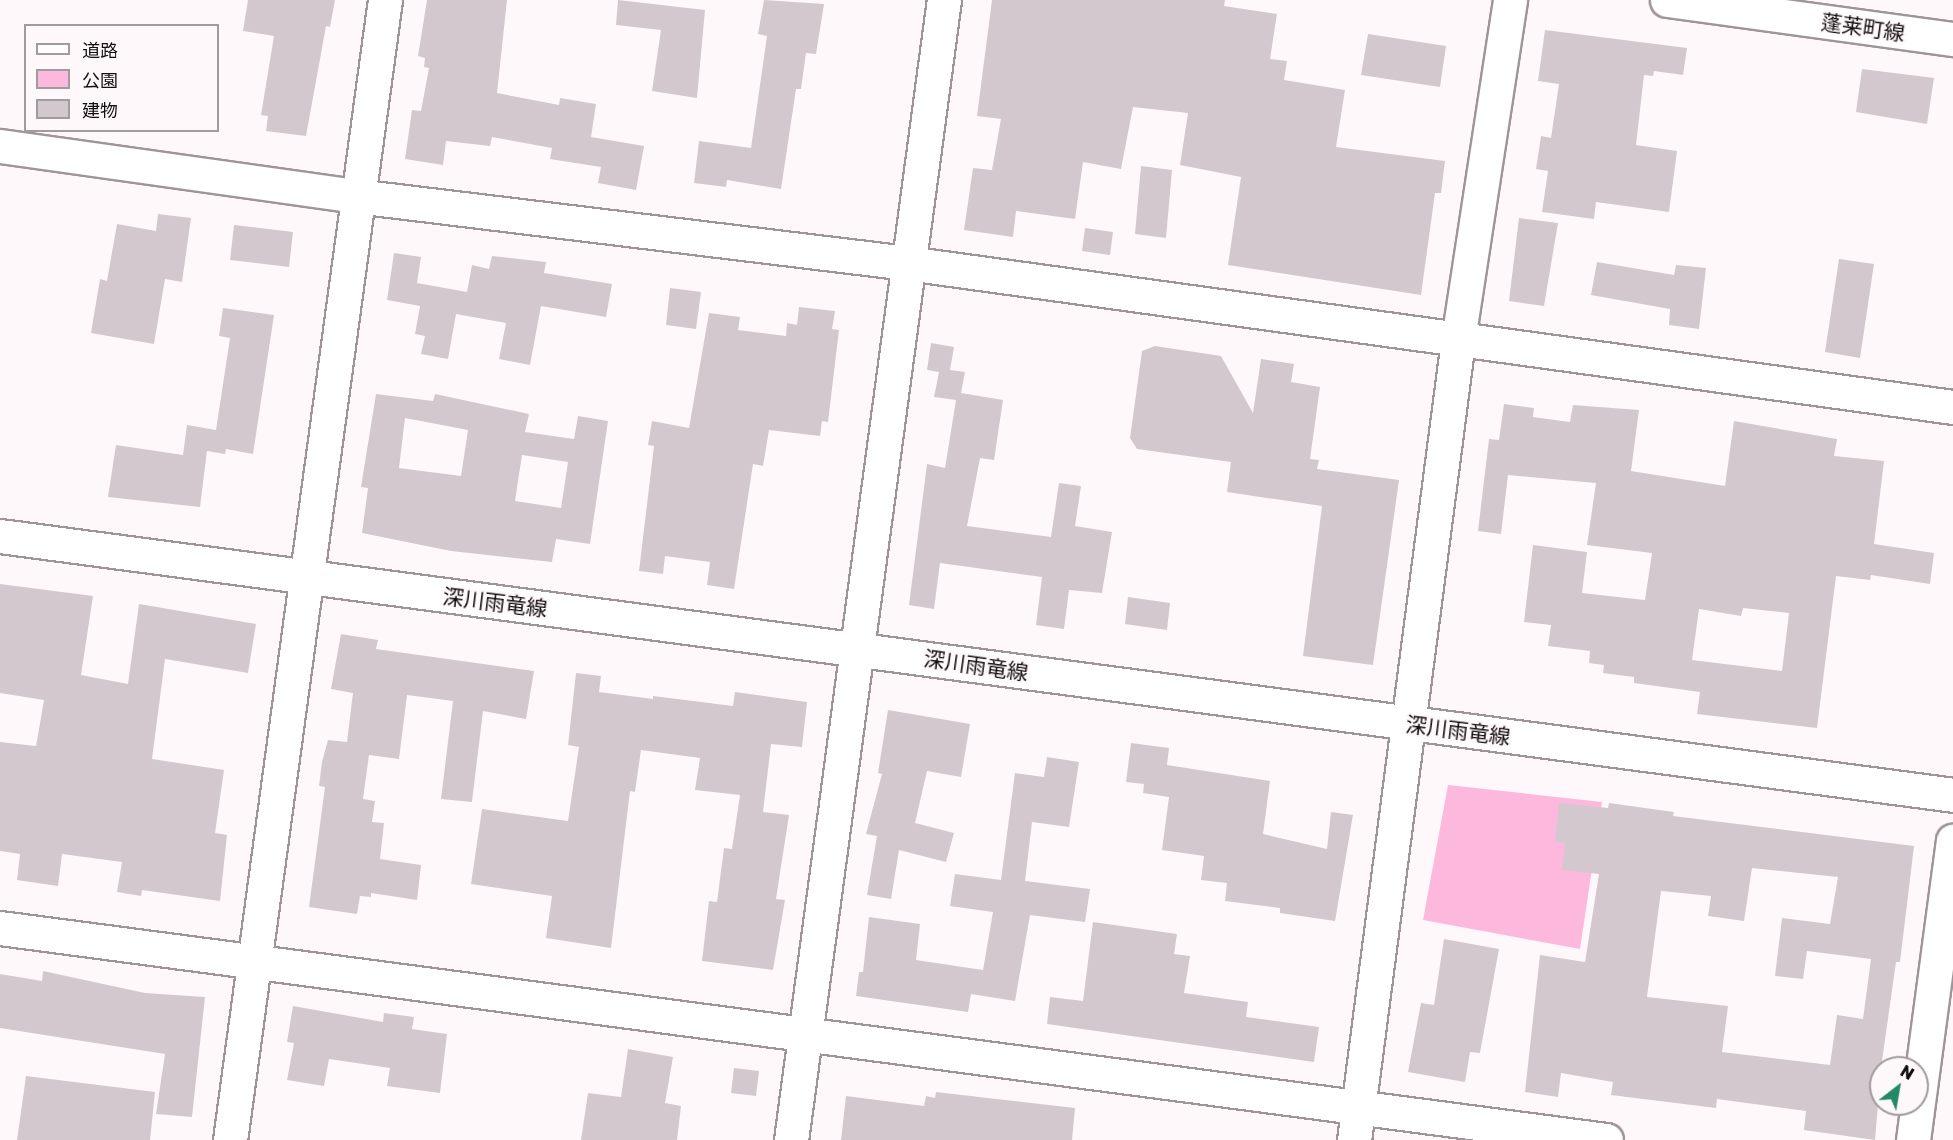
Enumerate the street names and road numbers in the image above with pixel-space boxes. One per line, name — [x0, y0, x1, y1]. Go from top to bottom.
street label: 蓬莱町線 — [1820, 9, 1906, 45]
street label: 深川雨竜線 — [441, 583, 549, 621]
street label: 深川雨竜線 — [922, 645, 1030, 685]
street label: 深川雨竜線 — [1404, 711, 1512, 749]

